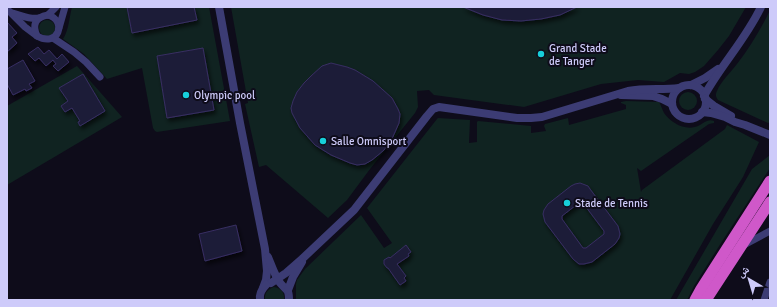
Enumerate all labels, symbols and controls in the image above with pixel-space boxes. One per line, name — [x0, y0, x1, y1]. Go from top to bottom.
place label: Grand Stade de Tanger — [549, 42, 607, 68]
marker: Grand Stade de Tanger — [536, 49, 546, 59]
place label: Olympic pool — [194, 89, 255, 102]
marker: Olympic pool — [181, 90, 191, 100]
place label: Salle Omnisport — [331, 135, 406, 148]
marker: Salle Omnisport — [318, 136, 328, 146]
place label: Stade de Tennis — [575, 197, 648, 210]
marker: Stade de Tennis — [562, 198, 572, 208]
north arrow — [729, 259, 769, 299]
text: ش — [735, 263, 753, 281]

